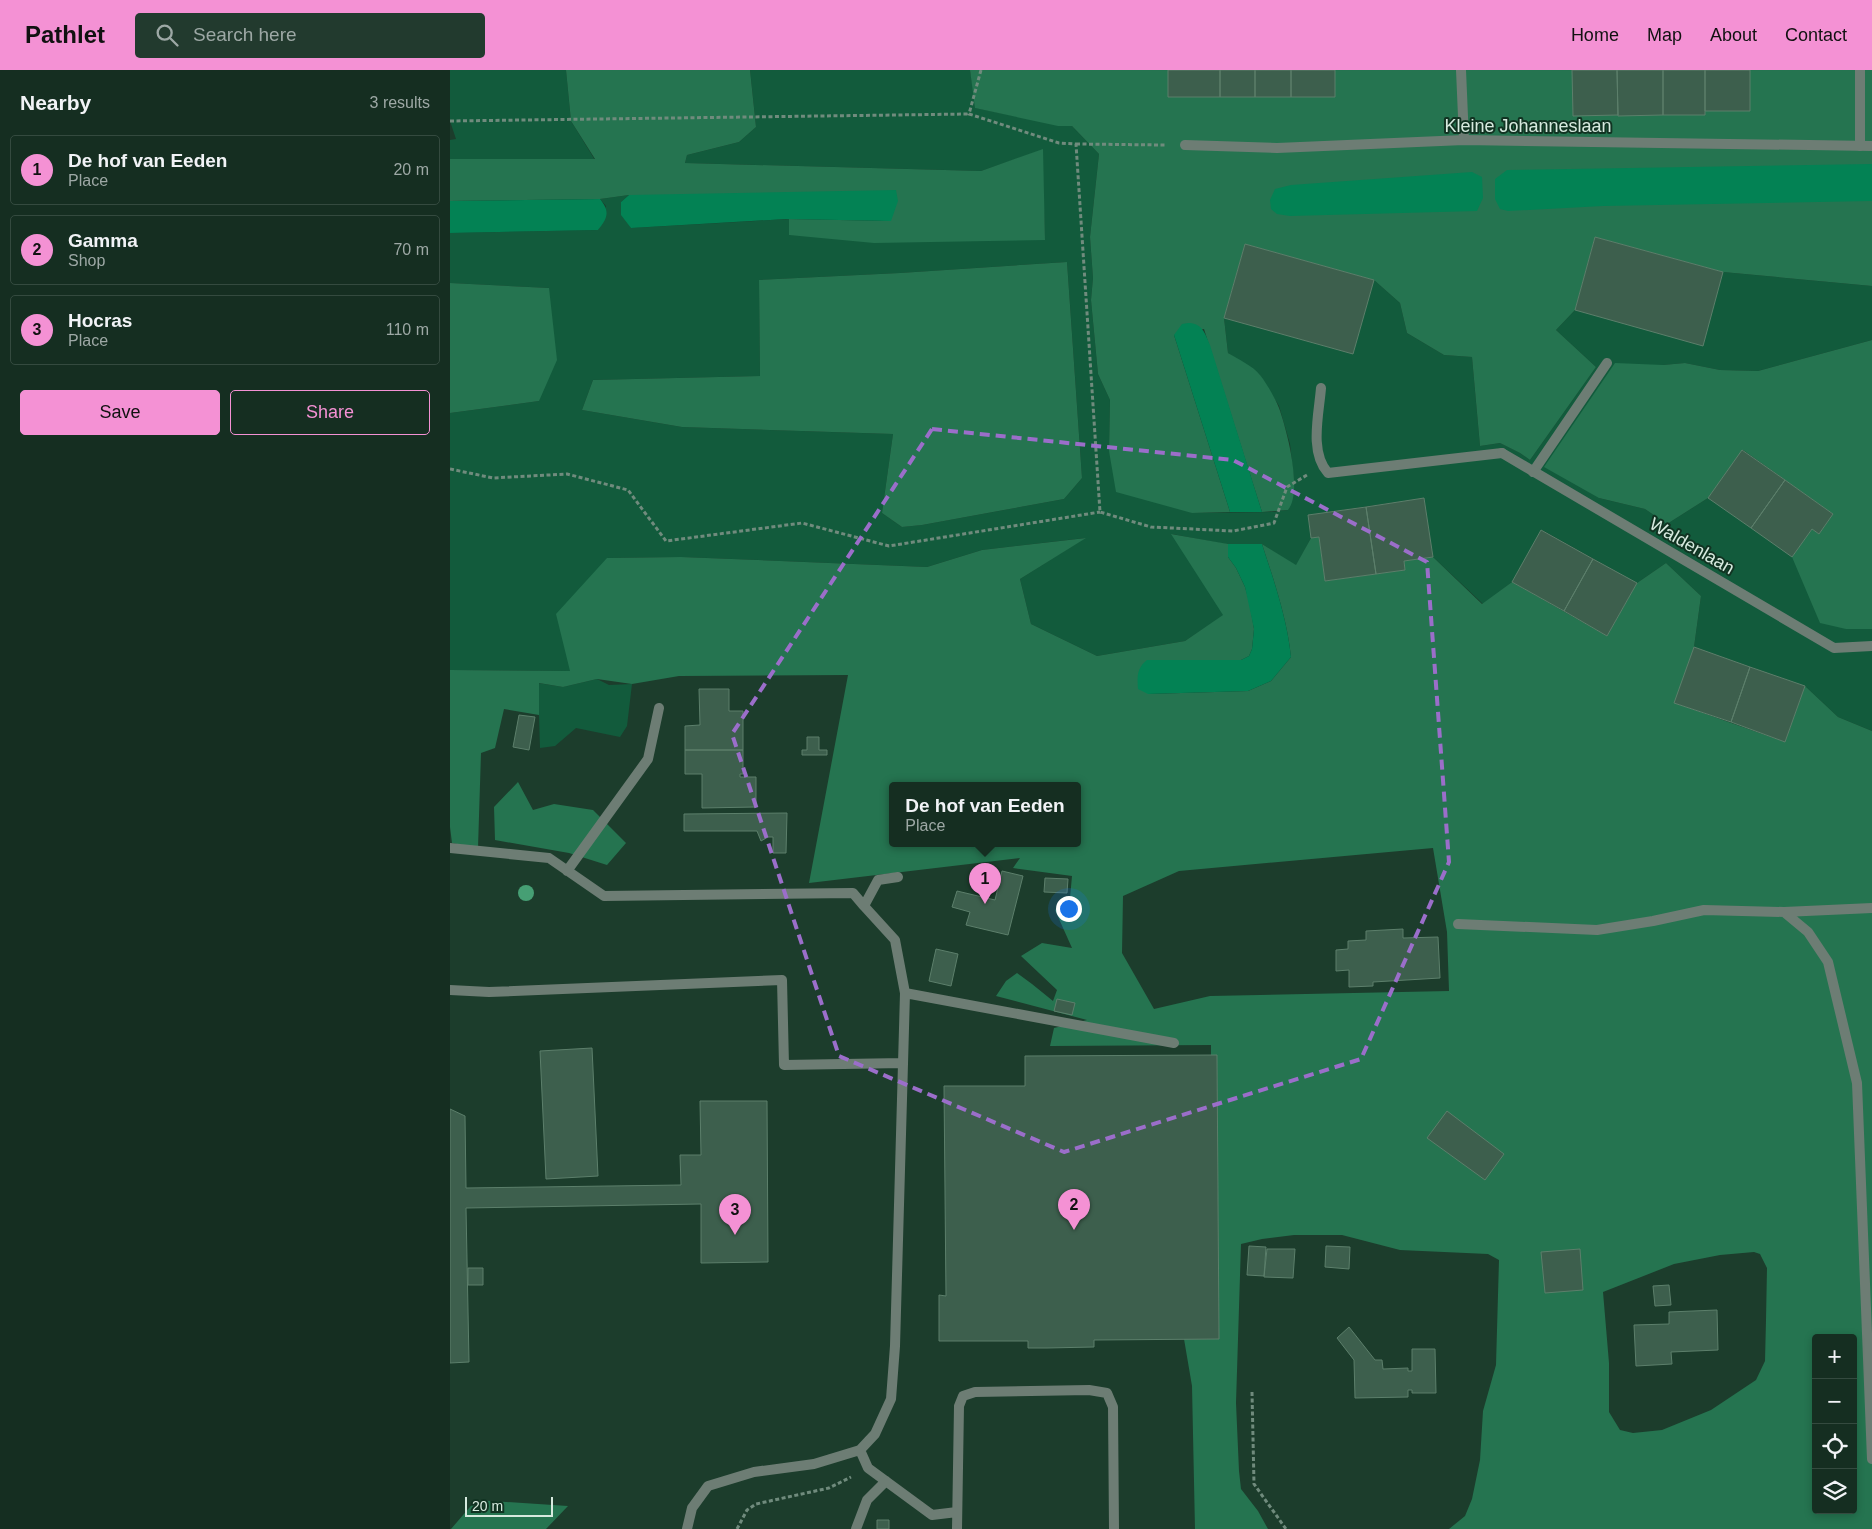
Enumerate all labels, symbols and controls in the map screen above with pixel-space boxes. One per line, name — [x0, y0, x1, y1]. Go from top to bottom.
search box — [135, 13, 485, 58]
text: Pathlet — [25, 21, 105, 48]
icon: search — [153, 21, 181, 49]
text: Search here — [193, 24, 297, 45]
text: Home — [1571, 25, 1619, 45]
text: Map — [1647, 25, 1682, 45]
text: About — [1710, 25, 1757, 45]
text: Contact — [1785, 25, 1847, 45]
text: Nearby — [20, 91, 91, 114]
text: 3 results — [370, 94, 430, 111]
street label: Kleine Johanneslaan — [1444, 116, 1612, 136]
text: De hof van Eeden — [68, 150, 227, 171]
text: 1 — [33, 161, 41, 178]
text: 20 m — [393, 161, 429, 178]
text: Place — [68, 172, 108, 189]
text: Gamma — [68, 230, 138, 251]
text: 2 — [33, 241, 41, 258]
text: 70 m — [393, 241, 429, 258]
text: Shop — [68, 252, 105, 269]
text: Hocras — [68, 310, 132, 331]
text: 3 — [33, 321, 41, 338]
text: 110 m — [386, 321, 429, 338]
text: Place — [68, 332, 108, 349]
button: Save — [20, 390, 220, 435]
button: Share — [230, 390, 430, 435]
street label: Waldenlaan — [1646, 514, 1738, 578]
popup — [889, 782, 1081, 847]
text: De hof van Eeden — [905, 795, 1065, 816]
text: Place — [905, 817, 945, 834]
pin: 1 — [969, 863, 1001, 904]
your location — [1056, 896, 1082, 922]
pin: 2 — [1058, 1189, 1090, 1230]
pin: 3 — [719, 1194, 751, 1235]
map controls — [1812, 1334, 1857, 1514]
button: + — [1812, 1334, 1857, 1379]
button: − — [1812, 1379, 1857, 1424]
button: locate — [1812, 1424, 1857, 1469]
button: layers — [1812, 1469, 1857, 1514]
scale bar — [465, 1494, 552, 1517]
text: 20 m — [472, 1498, 503, 1514]

